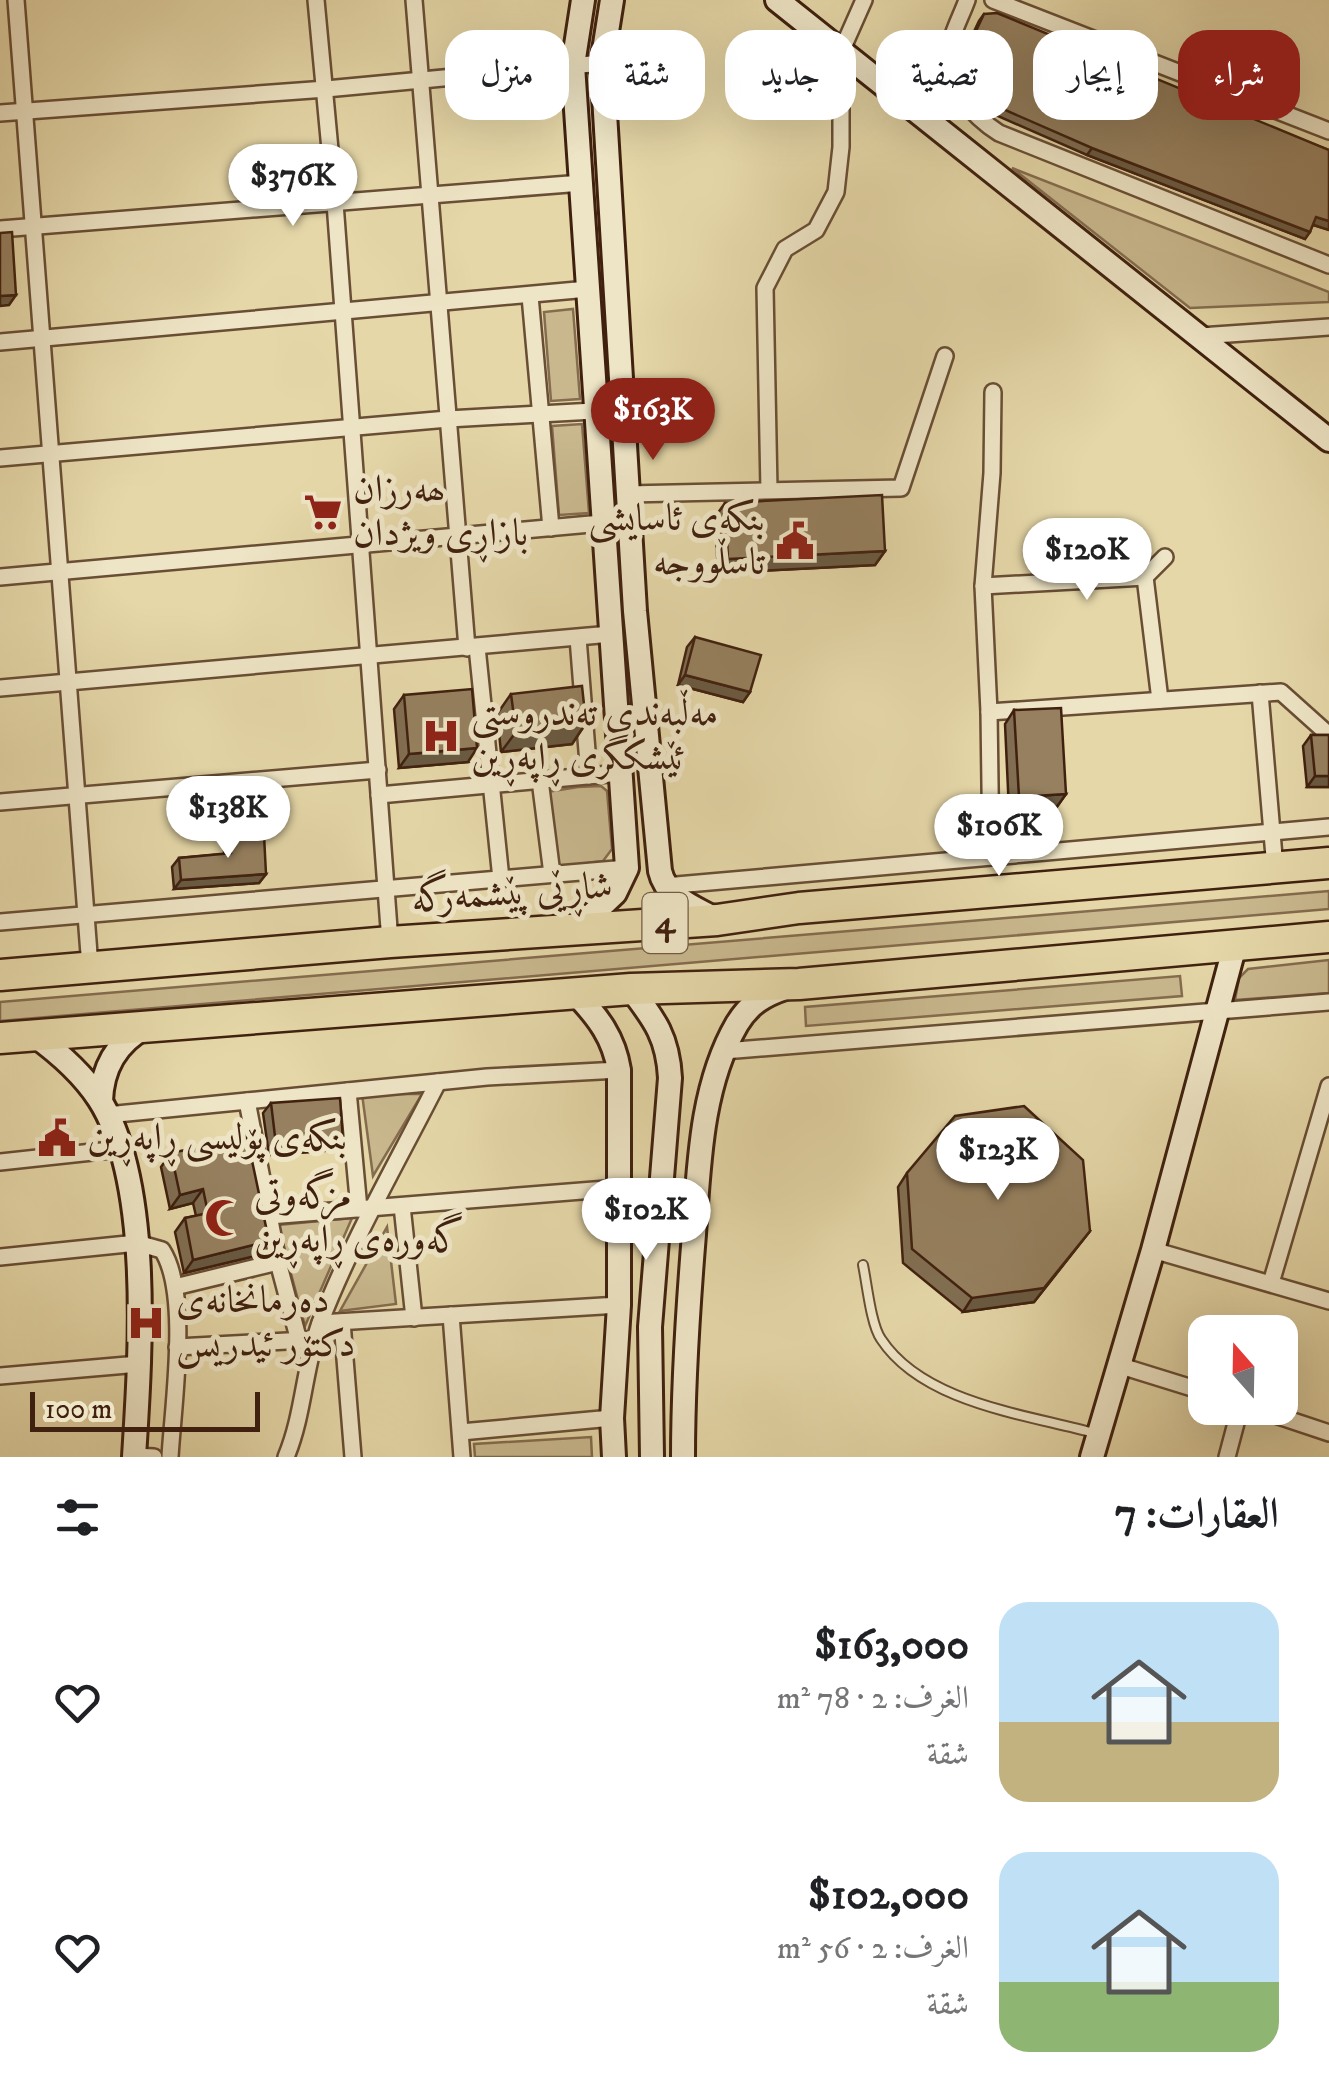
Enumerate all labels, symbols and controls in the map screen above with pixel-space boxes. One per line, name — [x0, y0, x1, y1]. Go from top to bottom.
chip: منزل — [445, 30, 569, 120]
chip: شقة — [589, 30, 705, 120]
chip: جديد — [725, 30, 856, 120]
chip: تصفية — [876, 30, 1013, 120]
chip: إيجار — [1033, 30, 1158, 120]
chip: شراء — [1178, 30, 1300, 120]
pin: $376K — [223, 144, 363, 229]
text: $376K — [250, 156, 336, 196]
pin: $163K — [583, 378, 723, 463]
text: $163K — [613, 390, 693, 430]
place label: ھەرزان بازاڕی ویژدان — [353, 466, 528, 563]
supermarket icon: ھەرزان بازاڕی ویژدان — [302, 491, 344, 533]
place label: بنکەی ئاسایشی تاسڵووجە — [588, 495, 766, 587]
pin: $120K — [1017, 518, 1157, 603]
public building icon: بنکەی ئاسایشی تاسڵووجە — [774, 520, 816, 562]
text: $120K — [1045, 530, 1129, 570]
place label: مەڵبەندی تەندروستی ئێشکگری ڕاپەڕین — [471, 689, 718, 787]
hospital icon: مەڵبەندی تەندروستی ئێشکگری ڕاپەڕین — [420, 715, 462, 757]
pin: $138K — [158, 776, 298, 861]
text: $138K — [188, 788, 268, 828]
pin: $106K — [929, 794, 1069, 879]
text: $106K — [956, 806, 1042, 846]
street label: شاڕێی پێشمەرگە — [409, 857, 615, 929]
road number: 4 — [642, 893, 688, 953]
place label: بنکەی پۆلیسی ڕاپەڕین — [87, 1114, 347, 1167]
public building icon: بنکەی پۆلیسی ڕاپەڕین — [36, 1117, 78, 1159]
pin: $123K — [928, 1118, 1068, 1203]
text: $123K — [958, 1130, 1038, 1170]
place label: مزگەوتی گەورەی ڕاپەڕین — [254, 1167, 464, 1269]
pin: $102K — [576, 1178, 716, 1263]
text: $102K — [604, 1190, 688, 1230]
mosque icon: مزگەوتی گەورەی ڕاپەڕین — [203, 1197, 245, 1239]
place label: دەرمانخانەی دکتۆر ئیدریس — [176, 1277, 355, 1370]
hospital icon: دەرمانخانەی دکتۆر ئیدریس — [125, 1302, 167, 1344]
north arrow — [1188, 1315, 1298, 1425]
map controls — [1188, 1315, 1298, 1425]
scale bar — [30, 1387, 260, 1432]
text: 100 m — [45, 1392, 112, 1427]
text: العقارات: 7 — [1115, 1489, 1279, 1541]
icon: filters — [50, 1490, 105, 1545]
text: $163,000 — [814, 1620, 969, 1672]
icon: home — [1079, 1642, 1199, 1762]
icon: heart — [50, 1675, 105, 1730]
text: الغرف: 2 · 78 m² — [777, 1679, 969, 1719]
text: شقة — [927, 1735, 969, 1775]
text: $102,000 — [808, 1870, 969, 1922]
icon: home — [1079, 1892, 1199, 2012]
icon: heart — [50, 1925, 105, 1980]
text: الغرف: 2 · 56 m² — [777, 1929, 969, 1969]
text: شقة — [927, 1985, 969, 2025]

